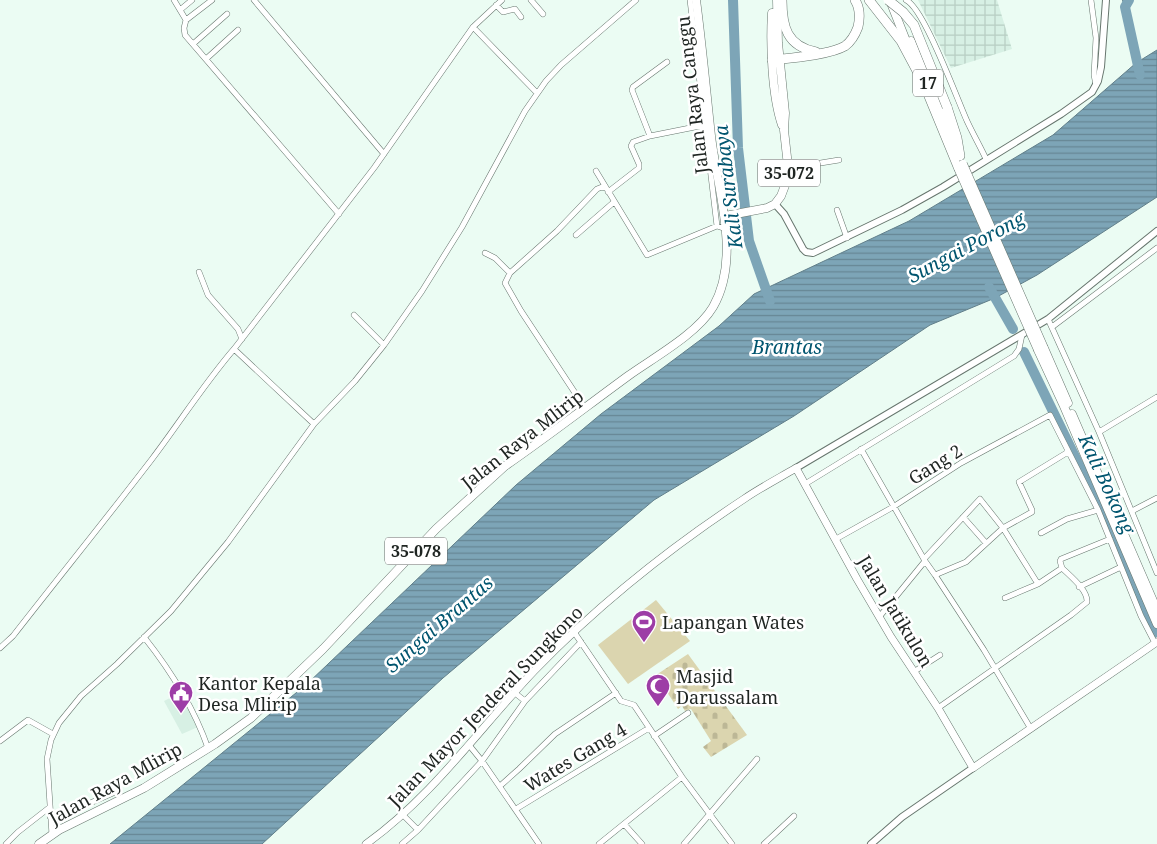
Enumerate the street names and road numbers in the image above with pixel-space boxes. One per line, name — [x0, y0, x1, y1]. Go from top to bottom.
street label: Jalan Raya Canggu — [670, 14, 714, 176]
road number: 17 — [913, 70, 943, 96]
road number: 35-072 — [758, 160, 820, 187]
street label: Jalan Raya Mlirip — [455, 384, 588, 495]
street label: Gang 2 — [904, 438, 966, 490]
road number: 35-078 — [385, 538, 447, 564]
street label: Jalan Jatikulon — [853, 550, 939, 672]
street label: Jalan Mayor Jenderal Sungkono — [382, 600, 588, 812]
street label: Wates Gang 4 — [519, 717, 631, 797]
street label: Jalan Raya Mlirip — [43, 736, 186, 830]

